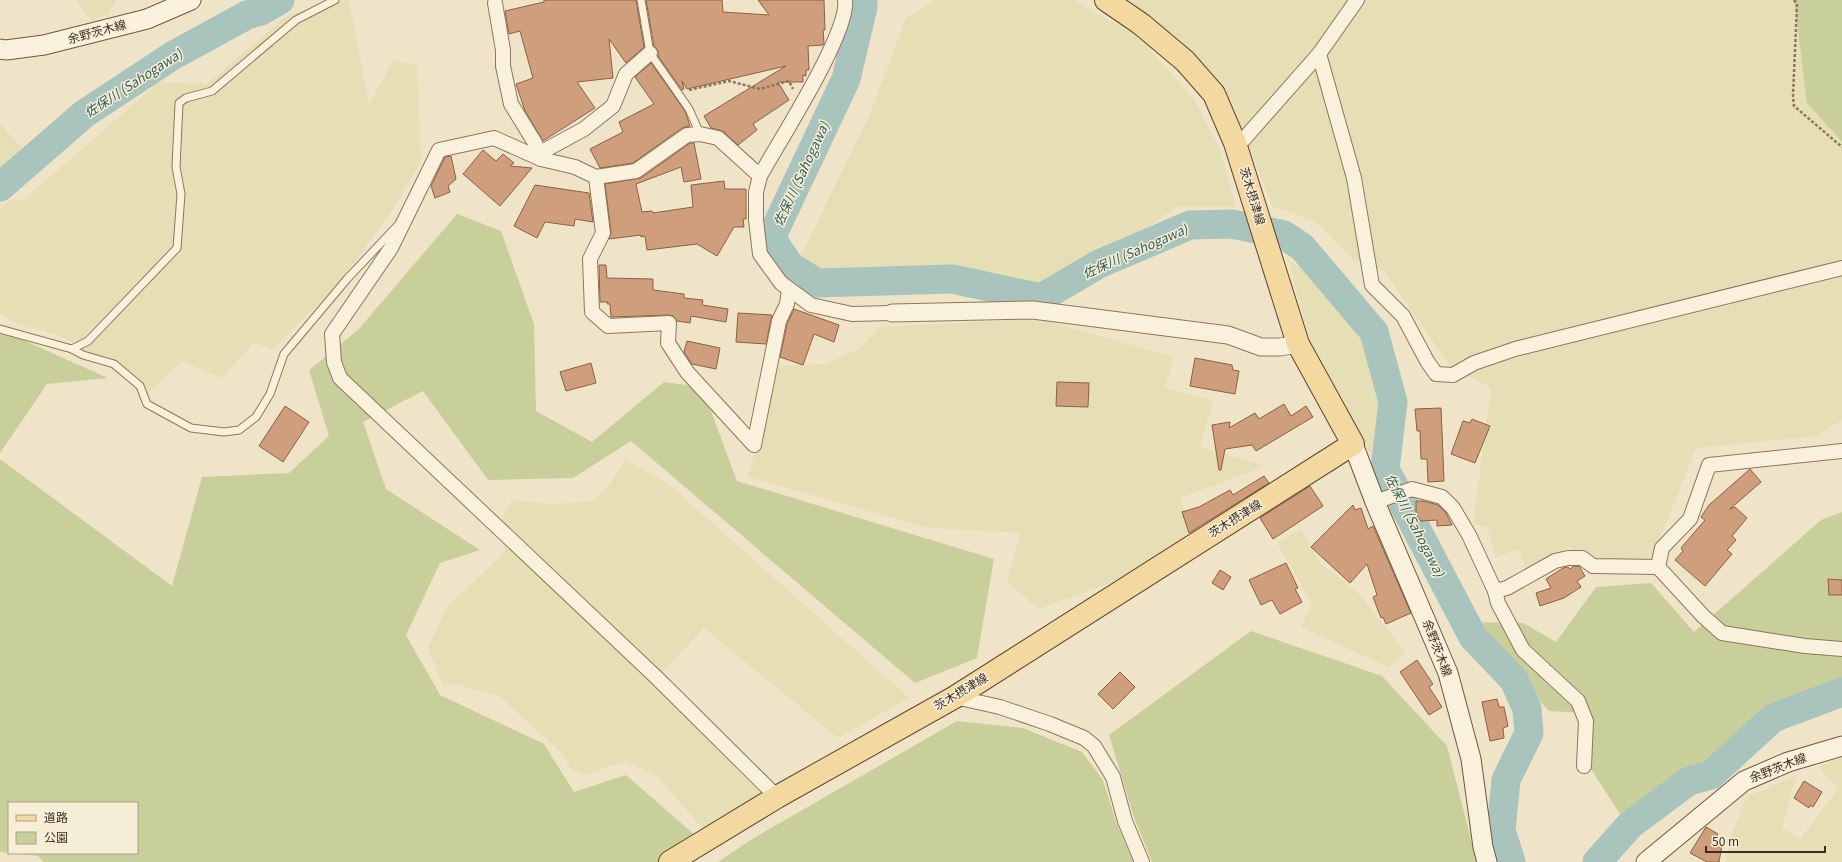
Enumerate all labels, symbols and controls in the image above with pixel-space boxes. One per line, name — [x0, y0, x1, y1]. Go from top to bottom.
street label: 余野茨木線 — [65, 15, 128, 47]
water label: 佐保川 (Sahogawa) — [80, 43, 186, 121]
water label: 佐保川 (Sahogawa) — [768, 118, 833, 229]
street label: 茨木摂津線 — [1237, 164, 1270, 227]
water label: 佐保川 (Sahogawa) — [1079, 219, 1191, 282]
water label: 佐保川 (Sahogawa) — [1381, 470, 1450, 580]
street label: 茨木摂津線 — [1204, 495, 1264, 541]
street label: 余野茨木線 — [1420, 616, 1457, 679]
street label: 茨木摂津線 — [930, 668, 990, 713]
street label: 余野茨木線 — [1746, 748, 1809, 785]
legend — [8, 802, 138, 854]
text: 道路 — [44, 808, 68, 825]
text: 公園 — [44, 828, 68, 845]
scale bar — [1706, 828, 1825, 854]
text: 50 m — [1712, 832, 1739, 849]

